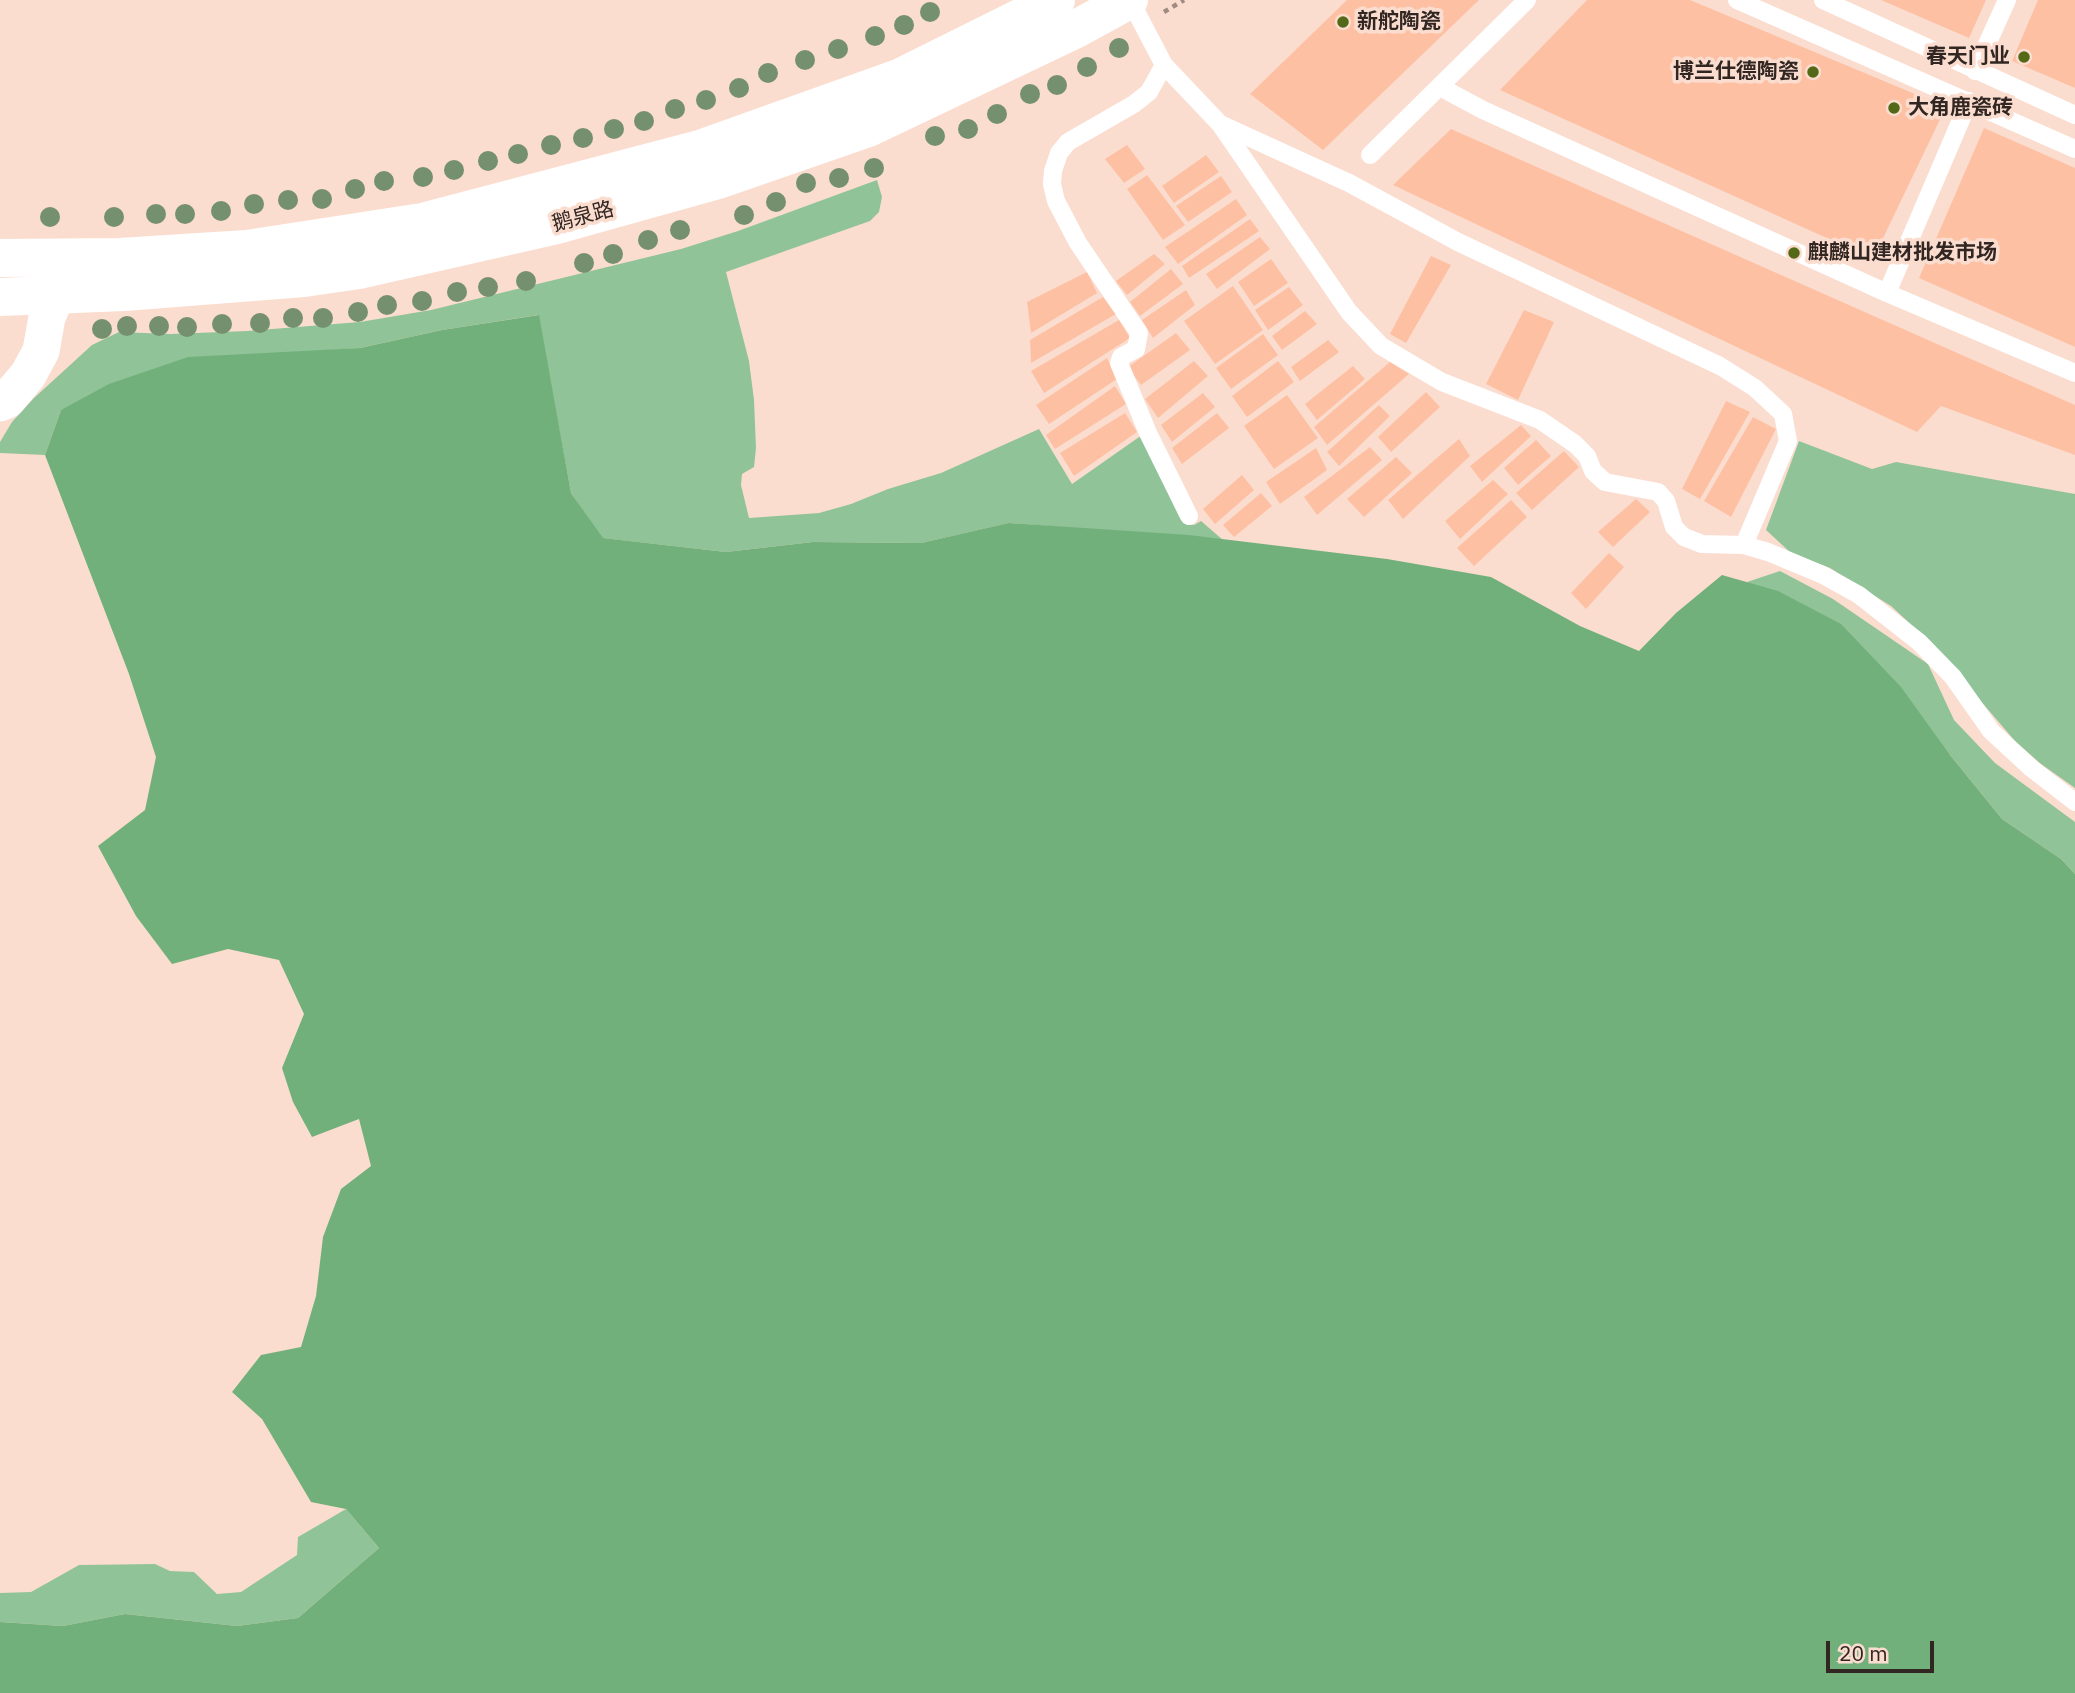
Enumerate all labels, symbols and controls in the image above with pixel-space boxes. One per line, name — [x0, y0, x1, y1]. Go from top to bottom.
place label: 新舵陶瓷 — [1357, 9, 1441, 35]
marker: 新舵陶瓷 — [1335, 14, 1351, 30]
place label: 春天门业 — [1926, 44, 2010, 70]
marker: 春天门业 — [2016, 49, 2032, 65]
place label: 博兰仕德陶瓷 — [1673, 59, 1799, 85]
marker: 博兰仕德陶瓷 — [1805, 64, 1821, 80]
place label: 大角鹿瓷砖 — [1908, 95, 2013, 121]
marker: 大角鹿瓷砖 — [1886, 100, 1902, 116]
street label: 鹅泉路 — [549, 197, 617, 237]
place label: 麒麟山建材批发市场 — [1808, 240, 1997, 266]
marker: 麒麟山建材批发市场 — [1786, 245, 1802, 261]
scale bar — [1830, 1626, 1938, 1670]
text: 20 m — [1839, 1639, 1888, 1667]

